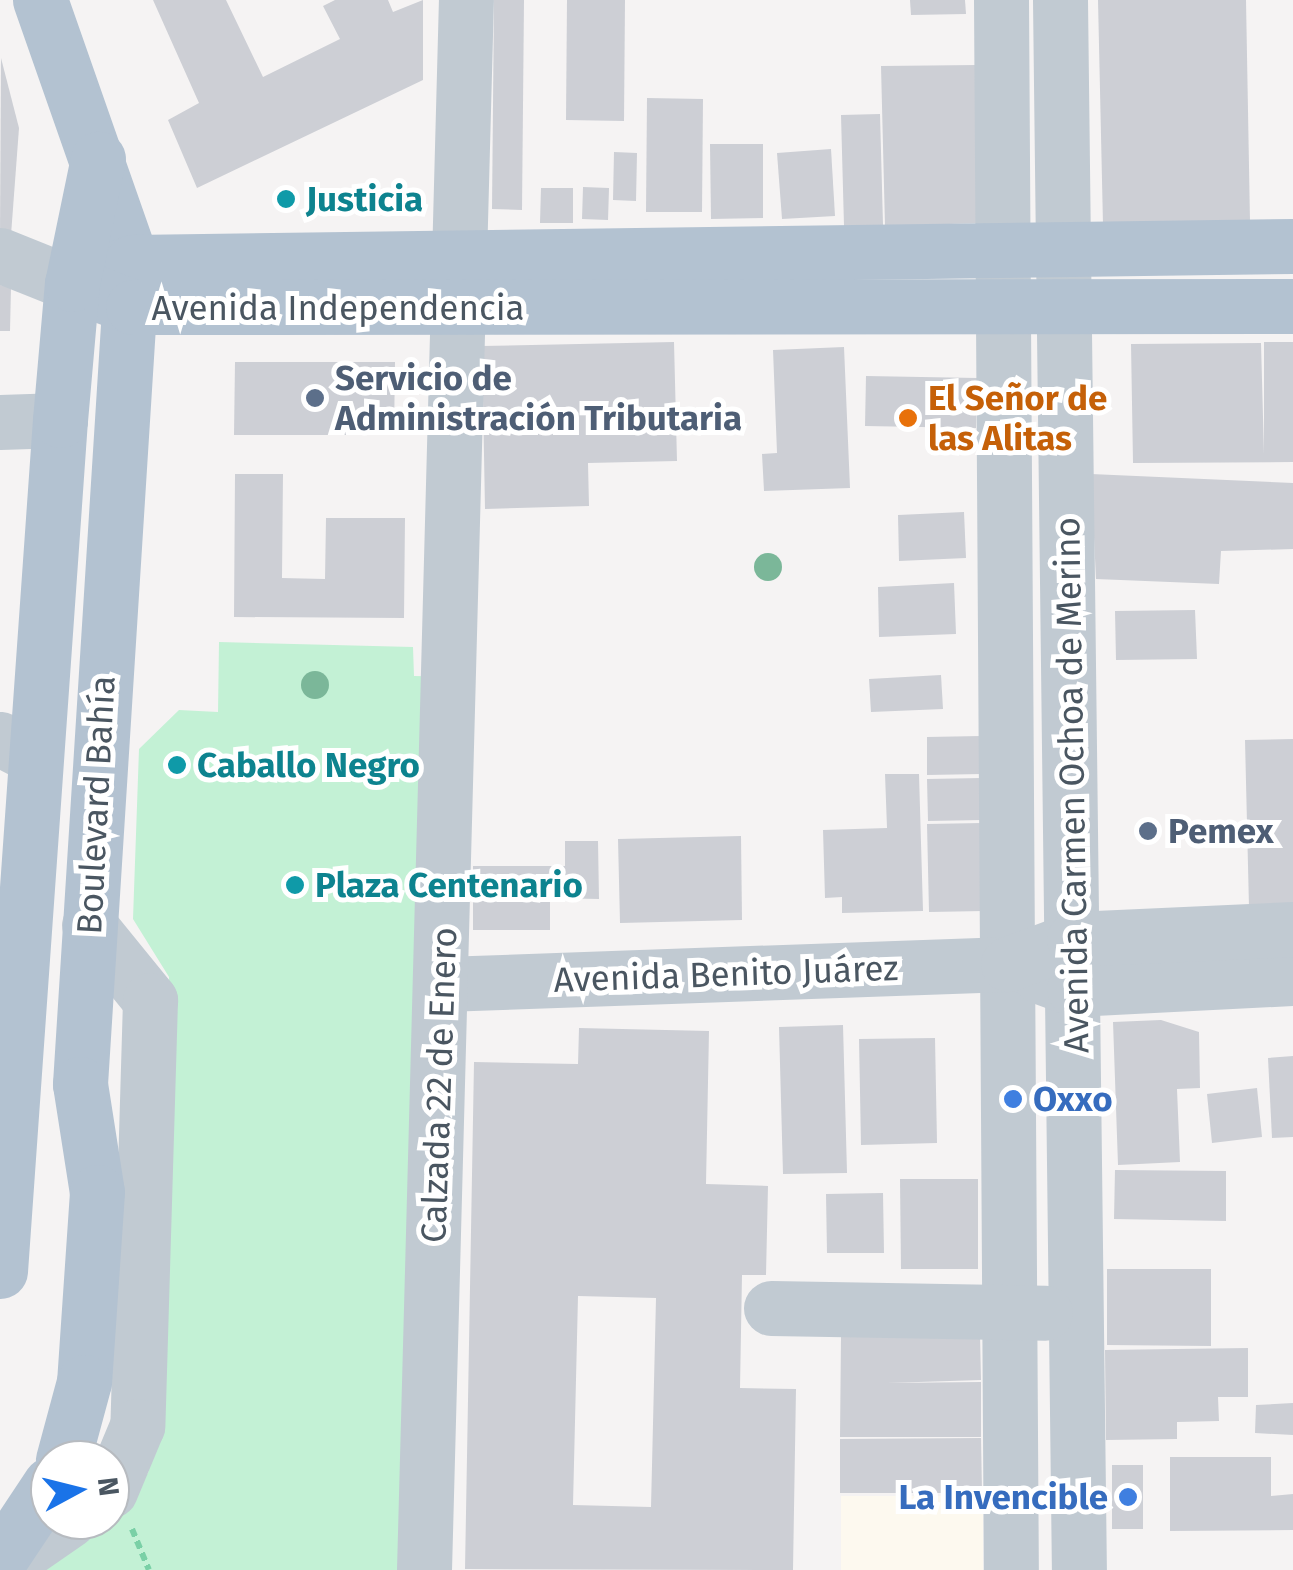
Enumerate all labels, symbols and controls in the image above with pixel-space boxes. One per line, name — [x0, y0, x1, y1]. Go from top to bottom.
place label: Justicia — [306, 178, 423, 220]
marker: Justicia — [275, 188, 297, 210]
street label: Avenida Independencia — [151, 287, 525, 329]
place label: Servicio de Administración Tributaria — [335, 357, 742, 439]
place label: El Señor de las Alitas — [928, 377, 1107, 459]
marker: Servicio de Administración Tributaria — [304, 387, 326, 409]
marker: El Señor de las Alitas — [897, 407, 919, 429]
street label: Avenida Carmen Ochoa de Merino — [1046, 517, 1098, 1053]
street label: Boulevard Bahía — [68, 674, 124, 936]
place label: Caballo Negro — [197, 744, 420, 786]
marker: Caballo Negro — [166, 754, 188, 776]
place label: Pemex — [1168, 810, 1274, 852]
marker: Pemex — [1137, 820, 1159, 842]
place label: Plaza Centenario — [315, 864, 583, 906]
marker: Plaza Centenario — [284, 874, 306, 896]
street label: Calzada 22 de Enero — [413, 927, 465, 1243]
street label: Avenida Benito Juárez — [553, 947, 899, 1001]
place label: Oxxo — [1033, 1078, 1113, 1120]
marker: Oxxo — [1002, 1088, 1024, 1110]
north arrow — [30, 1440, 130, 1540]
text: N — [91, 1475, 126, 1498]
place label: La Invencible — [898, 1476, 1108, 1518]
marker: La Invencible — [1117, 1486, 1139, 1508]

